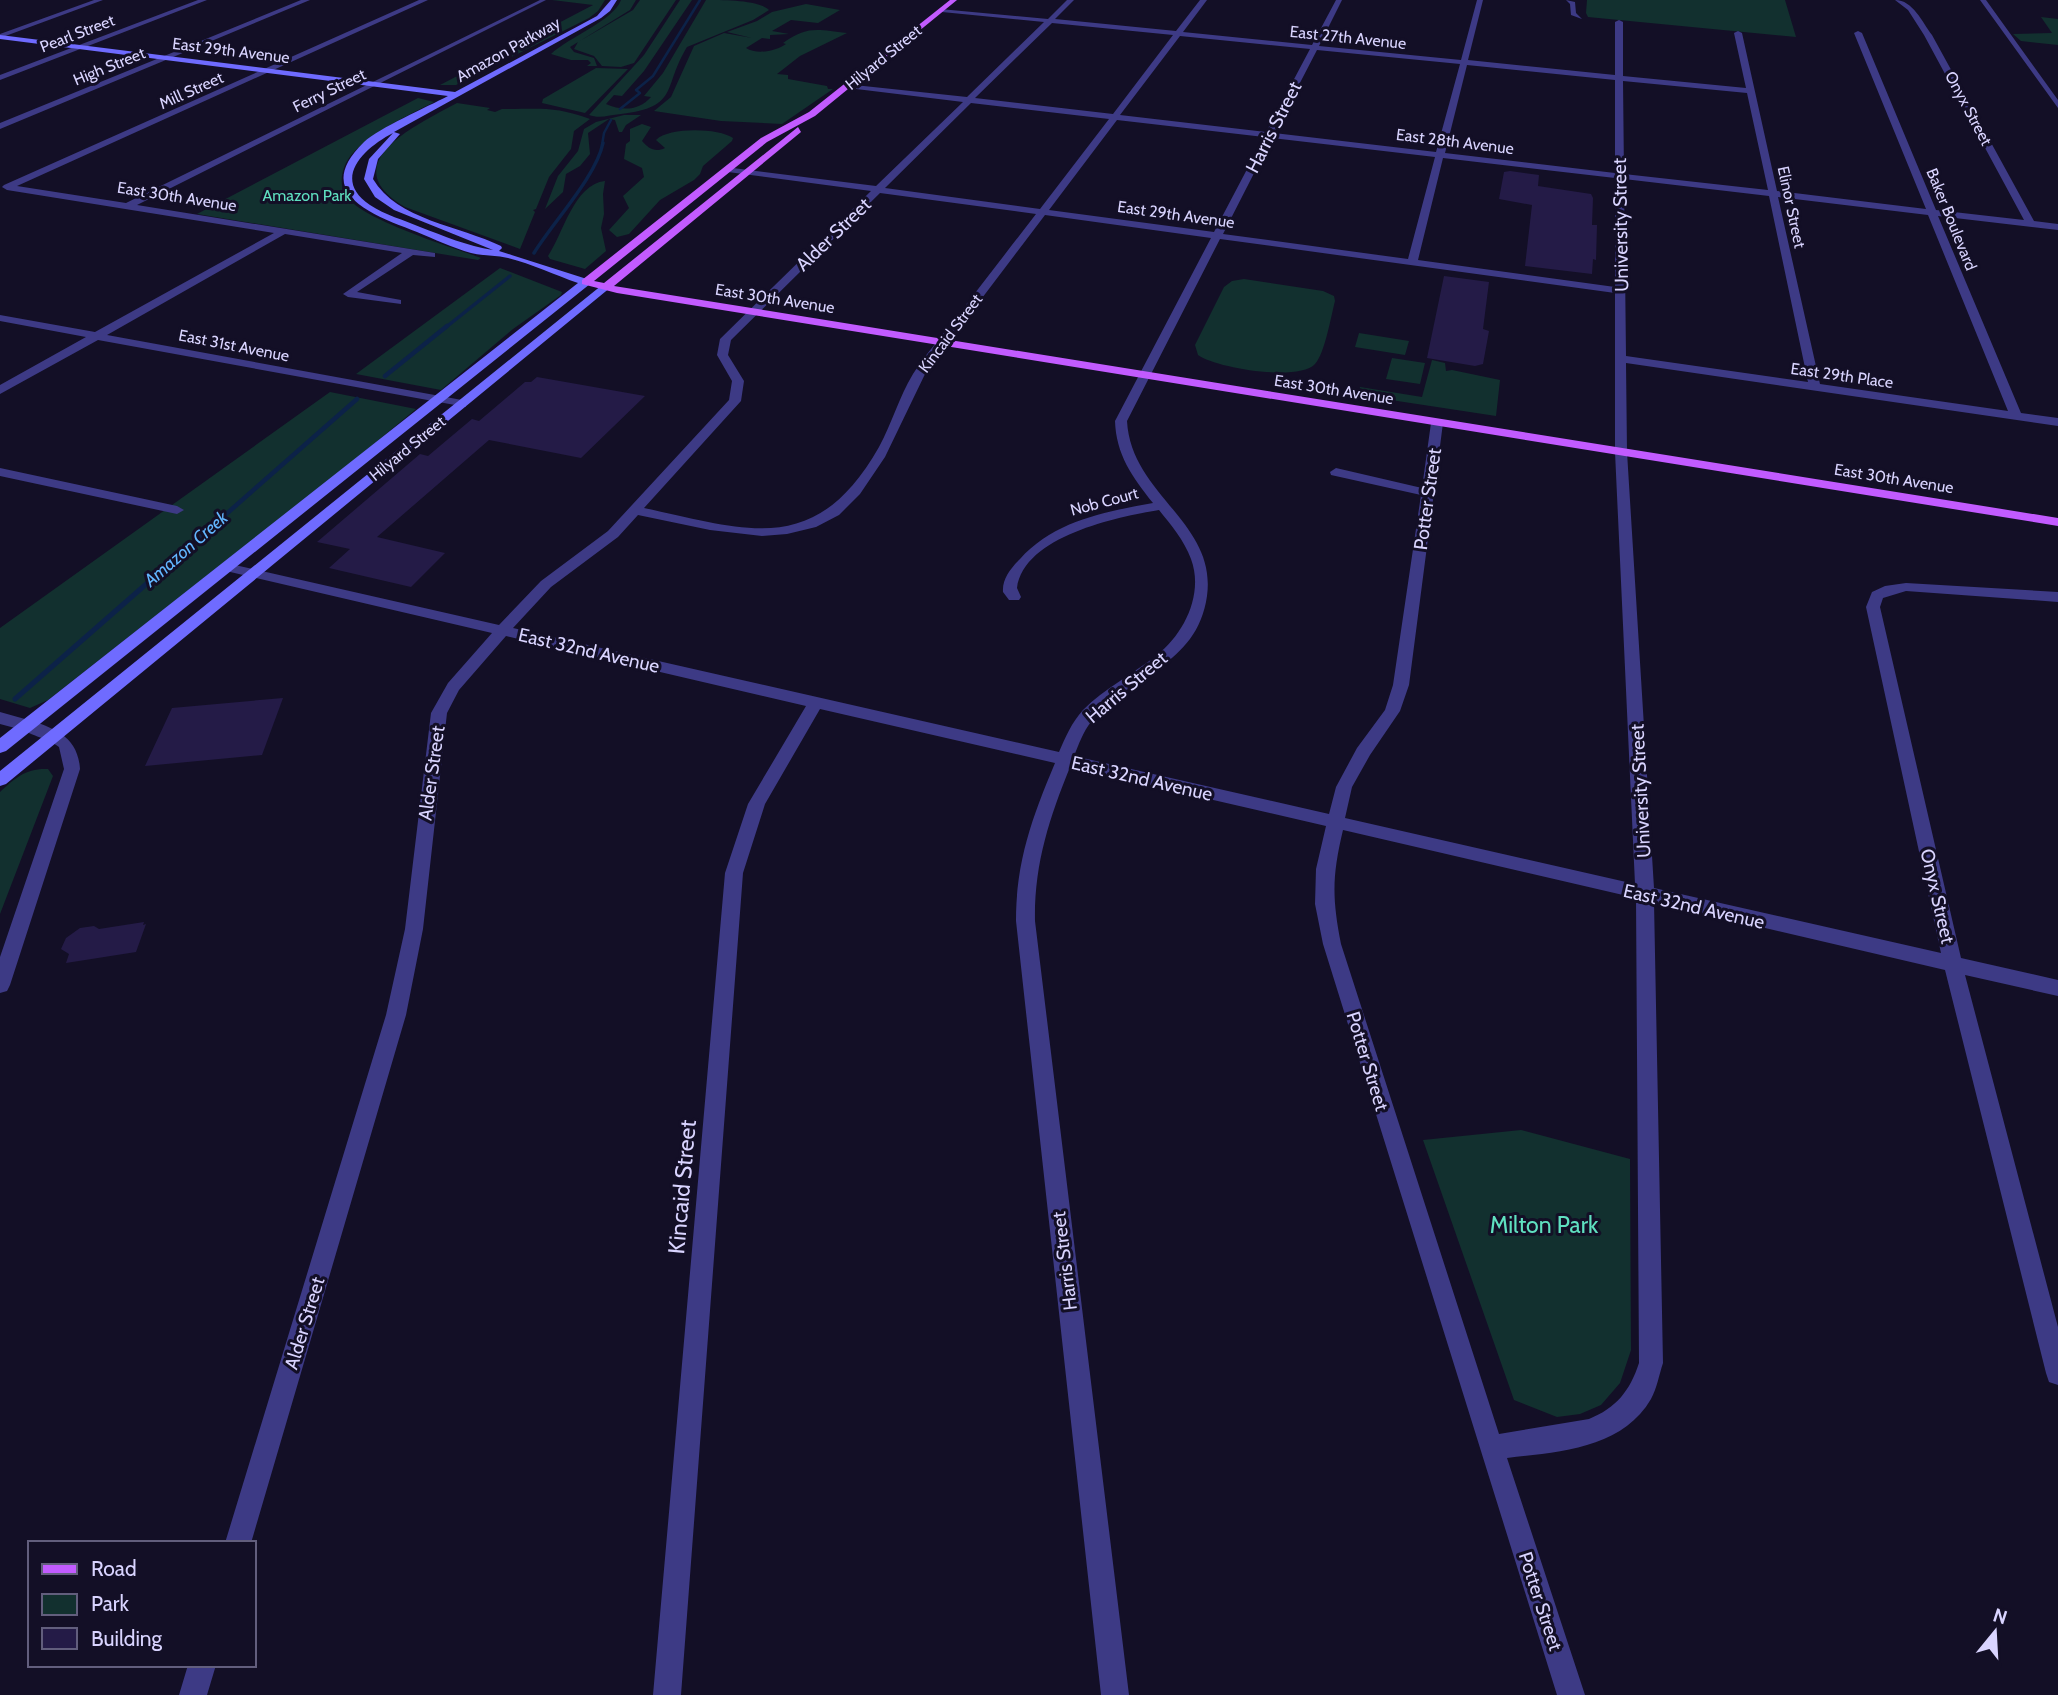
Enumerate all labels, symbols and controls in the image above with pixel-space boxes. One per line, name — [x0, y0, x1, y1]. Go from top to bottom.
street label: Pearl Street — [37, 10, 118, 56]
street label: Amazon Parkway — [453, 13, 564, 86]
street label: Hilyard Street — [841, 21, 926, 94]
street label: East 27th Avenue — [1289, 22, 1407, 53]
street label: East 29th Avenue — [171, 34, 291, 67]
street label: High Street — [70, 43, 148, 89]
street label: Ferry Street — [290, 64, 369, 116]
street label: Mill Street — [156, 68, 227, 113]
street label: Onyx Street — [1941, 68, 1996, 149]
street label: Harris Street — [1241, 77, 1307, 177]
street label: East 28th Avenue — [1395, 125, 1515, 158]
street label: University Street — [1608, 157, 1633, 292]
street label: Elinor Street — [1774, 164, 1810, 251]
street label: Baker Boulevard — [1922, 165, 1981, 273]
street label: East 30th Avenue — [116, 178, 238, 215]
park label: Amazon Park — [262, 186, 352, 205]
street label: Alder Street — [791, 193, 876, 276]
street label: East 29th Avenue — [1116, 197, 1236, 232]
street label: East 30th Avenue — [714, 280, 836, 317]
street label: Kincaid Street — [915, 290, 987, 376]
street label: East 31st Avenue — [177, 325, 291, 366]
street label: East 29th Place — [1790, 359, 1894, 392]
street label: East 30th Avenue — [1273, 371, 1395, 408]
street label: Hilyard Street — [365, 412, 450, 485]
street label: Potter Street — [1409, 446, 1446, 551]
street label: East 30th Avenue — [1833, 460, 1955, 497]
street label: Nob Court — [1068, 483, 1141, 520]
water label: Amazon Creek — [139, 506, 233, 592]
street label: East 32nd Avenue — [516, 623, 662, 678]
street label: Harris Street — [1081, 646, 1172, 728]
street label: University Street — [1625, 723, 1655, 858]
street label: Alder Street — [413, 724, 450, 822]
street label: East 32nd Avenue — [1069, 751, 1215, 806]
street label: Onyx Street — [1915, 846, 1960, 946]
street label: East 32nd Avenue — [1621, 879, 1767, 934]
street label: Potter Street — [1342, 1009, 1394, 1114]
street label: Kincaid Street — [662, 1118, 702, 1255]
street label: Harris Street — [1047, 1210, 1082, 1312]
park label: Milton Park — [1490, 1211, 1599, 1239]
street label: Alder Street — [280, 1274, 330, 1372]
legend — [28, 1541, 256, 1667]
street label: Potter Street — [1514, 1549, 1567, 1654]
text: Road — [91, 1556, 137, 1581]
text: Park — [91, 1591, 129, 1616]
north arrow — [1960, 1597, 2030, 1667]
text: N — [1990, 1603, 2010, 1629]
text: Building — [91, 1626, 163, 1651]

